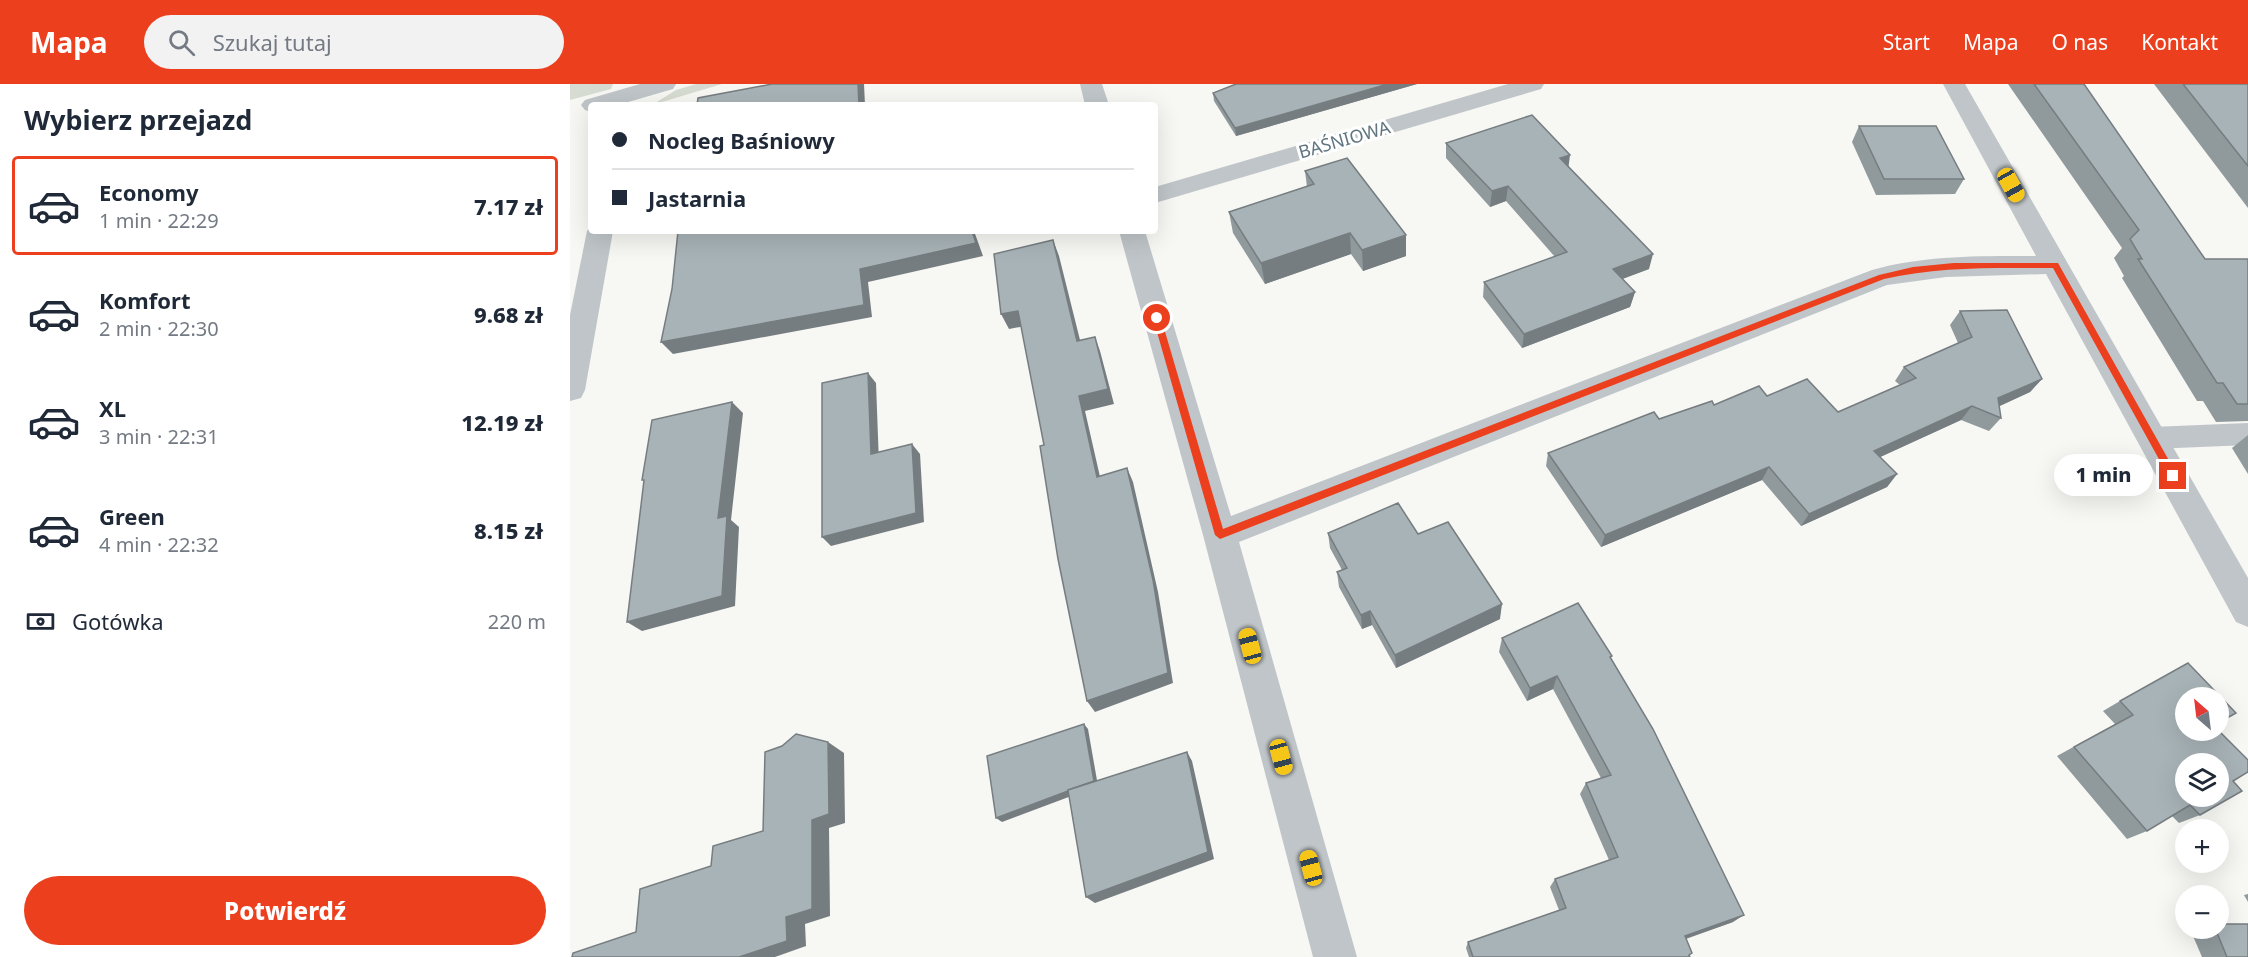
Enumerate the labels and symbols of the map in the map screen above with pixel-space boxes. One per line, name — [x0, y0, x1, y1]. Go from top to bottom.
street label: BAŚNIOWA — [1295, 114, 1393, 164]
car — [1994, 165, 2028, 205]
route start — [1143, 304, 1170, 331]
callout: 1 min — [2053, 455, 2152, 497]
route end — [2159, 462, 2186, 489]
car — [1237, 626, 1263, 666]
north arrow — [2175, 687, 2229, 741]
car — [1268, 737, 1294, 777]
car — [1298, 848, 1324, 888]

